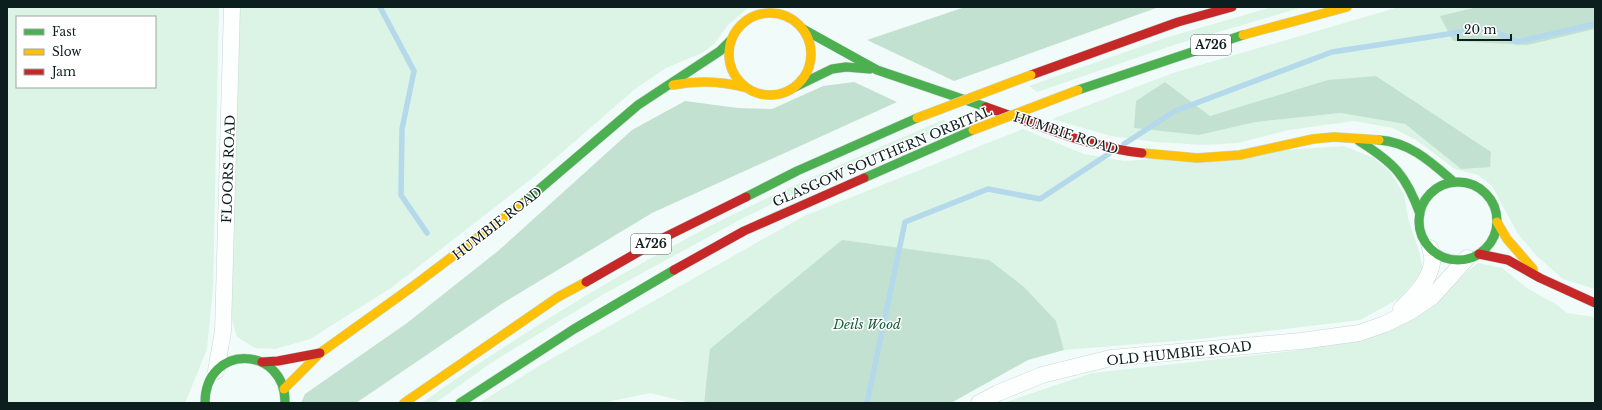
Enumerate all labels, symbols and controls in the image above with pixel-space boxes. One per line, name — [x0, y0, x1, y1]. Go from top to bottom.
legend — [16, 16, 156, 88]
scale bar — [1458, 16, 1511, 42]
text: 20 m — [1464, 22, 1496, 37]
text: Fast — [52, 24, 77, 39]
road number: A726 — [1191, 35, 1231, 55]
text: Slow — [52, 44, 82, 59]
text: Jam — [50, 64, 76, 79]
street label: GLASGOW SOUTHERN ORBITAL — [770, 102, 995, 211]
street label: HUMBIE ROAD — [1011, 109, 1120, 158]
street label: FLOORS ROAD — [218, 115, 239, 223]
street label: HUMBIE ROAD — [449, 183, 546, 264]
road number: A726 — [631, 234, 671, 254]
park label: Deils Wood — [832, 316, 901, 333]
street label: OLD HUMBIE ROAD — [1106, 337, 1253, 370]

